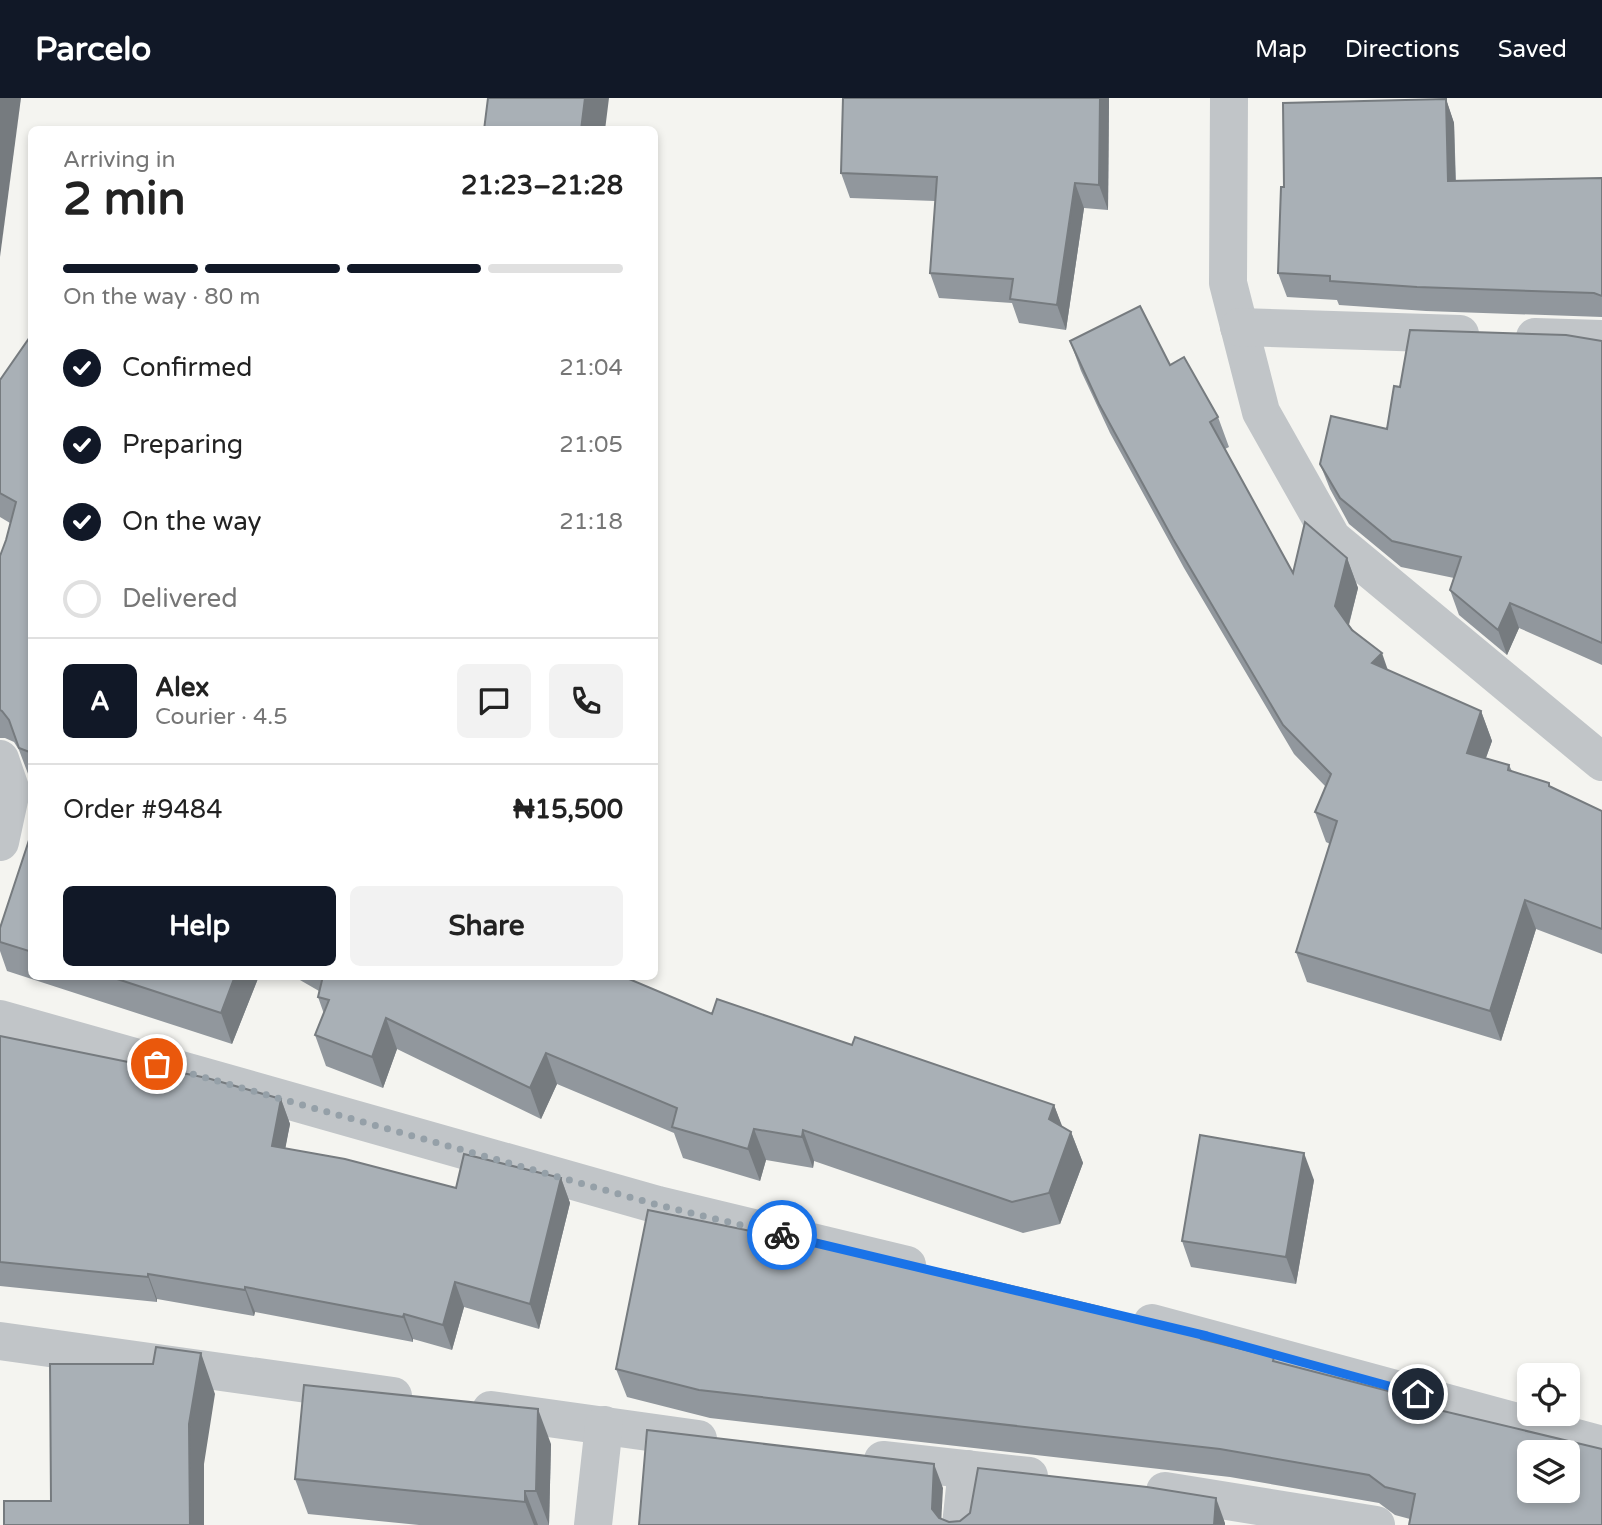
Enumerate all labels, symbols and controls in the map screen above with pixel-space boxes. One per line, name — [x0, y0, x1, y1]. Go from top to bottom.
text: Parcelo — [35, 30, 151, 69]
text: Map — [1255, 35, 1307, 64]
text: Directions — [1345, 35, 1460, 64]
text: Saved — [1498, 35, 1567, 64]
text: Arriving in — [63, 146, 176, 174]
text: 21:23–21:28 — [461, 170, 623, 201]
text: 2 min — [63, 172, 186, 227]
text: On the way · 80 m — [63, 283, 260, 311]
icon: check — [63, 349, 101, 387]
text: Confirmed — [122, 352, 252, 383]
text: 21:04 — [559, 354, 623, 382]
icon: check — [63, 426, 101, 464]
text: Preparing — [122, 429, 243, 460]
text: 21:05 — [559, 431, 623, 459]
icon: check — [63, 503, 101, 541]
text: On the way — [122, 506, 262, 537]
text: 21:18 — [559, 508, 623, 536]
text: Delivered — [122, 583, 238, 614]
button: chat — [457, 664, 531, 738]
button: phone — [549, 664, 623, 738]
text: Alex — [155, 672, 209, 703]
text: A — [90, 686, 110, 717]
text: Courier · 4.5 — [155, 703, 288, 731]
text: Order #9484 — [63, 794, 223, 825]
text: ₦15,500 — [513, 794, 623, 825]
button: Help — [63, 886, 336, 966]
button: Share — [350, 886, 623, 966]
pin — [127, 1034, 187, 1094]
icon: bag — [138, 1045, 176, 1083]
courier — [747, 1200, 817, 1270]
icon: bike — [763, 1216, 801, 1254]
map controls — [1517, 1363, 1580, 1503]
button: locate — [1517, 1363, 1580, 1426]
pin — [1388, 1364, 1448, 1424]
icon: home — [1399, 1375, 1437, 1413]
button: layers — [1517, 1440, 1580, 1503]

